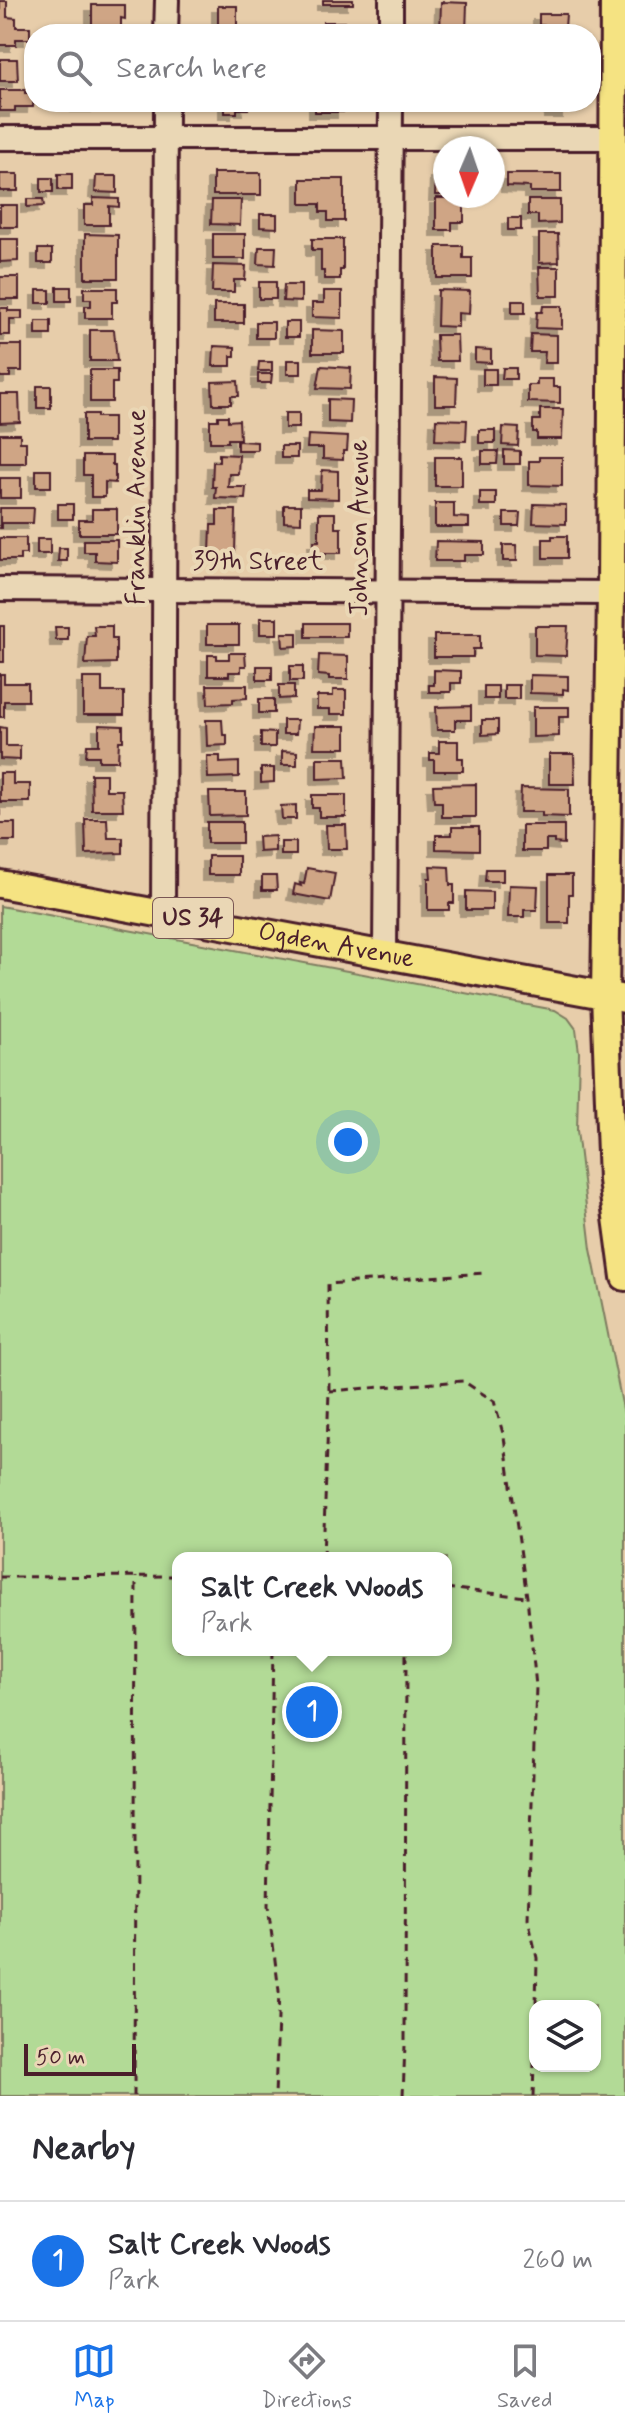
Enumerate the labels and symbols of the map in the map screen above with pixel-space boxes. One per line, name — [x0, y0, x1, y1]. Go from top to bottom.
north arrow — [433, 136, 505, 208]
street label: Franklin Avenue — [120, 409, 154, 605]
street label: Johnson Avenue — [343, 440, 377, 616]
street label: 39th Street — [193, 545, 323, 579]
road number: US 34 — [153, 898, 233, 938]
street label: Ogden Avenue — [255, 915, 417, 977]
your location — [328, 1122, 368, 1162]
pin: 1 — [286, 1682, 338, 1742]
scale bar — [24, 2040, 136, 2076]

